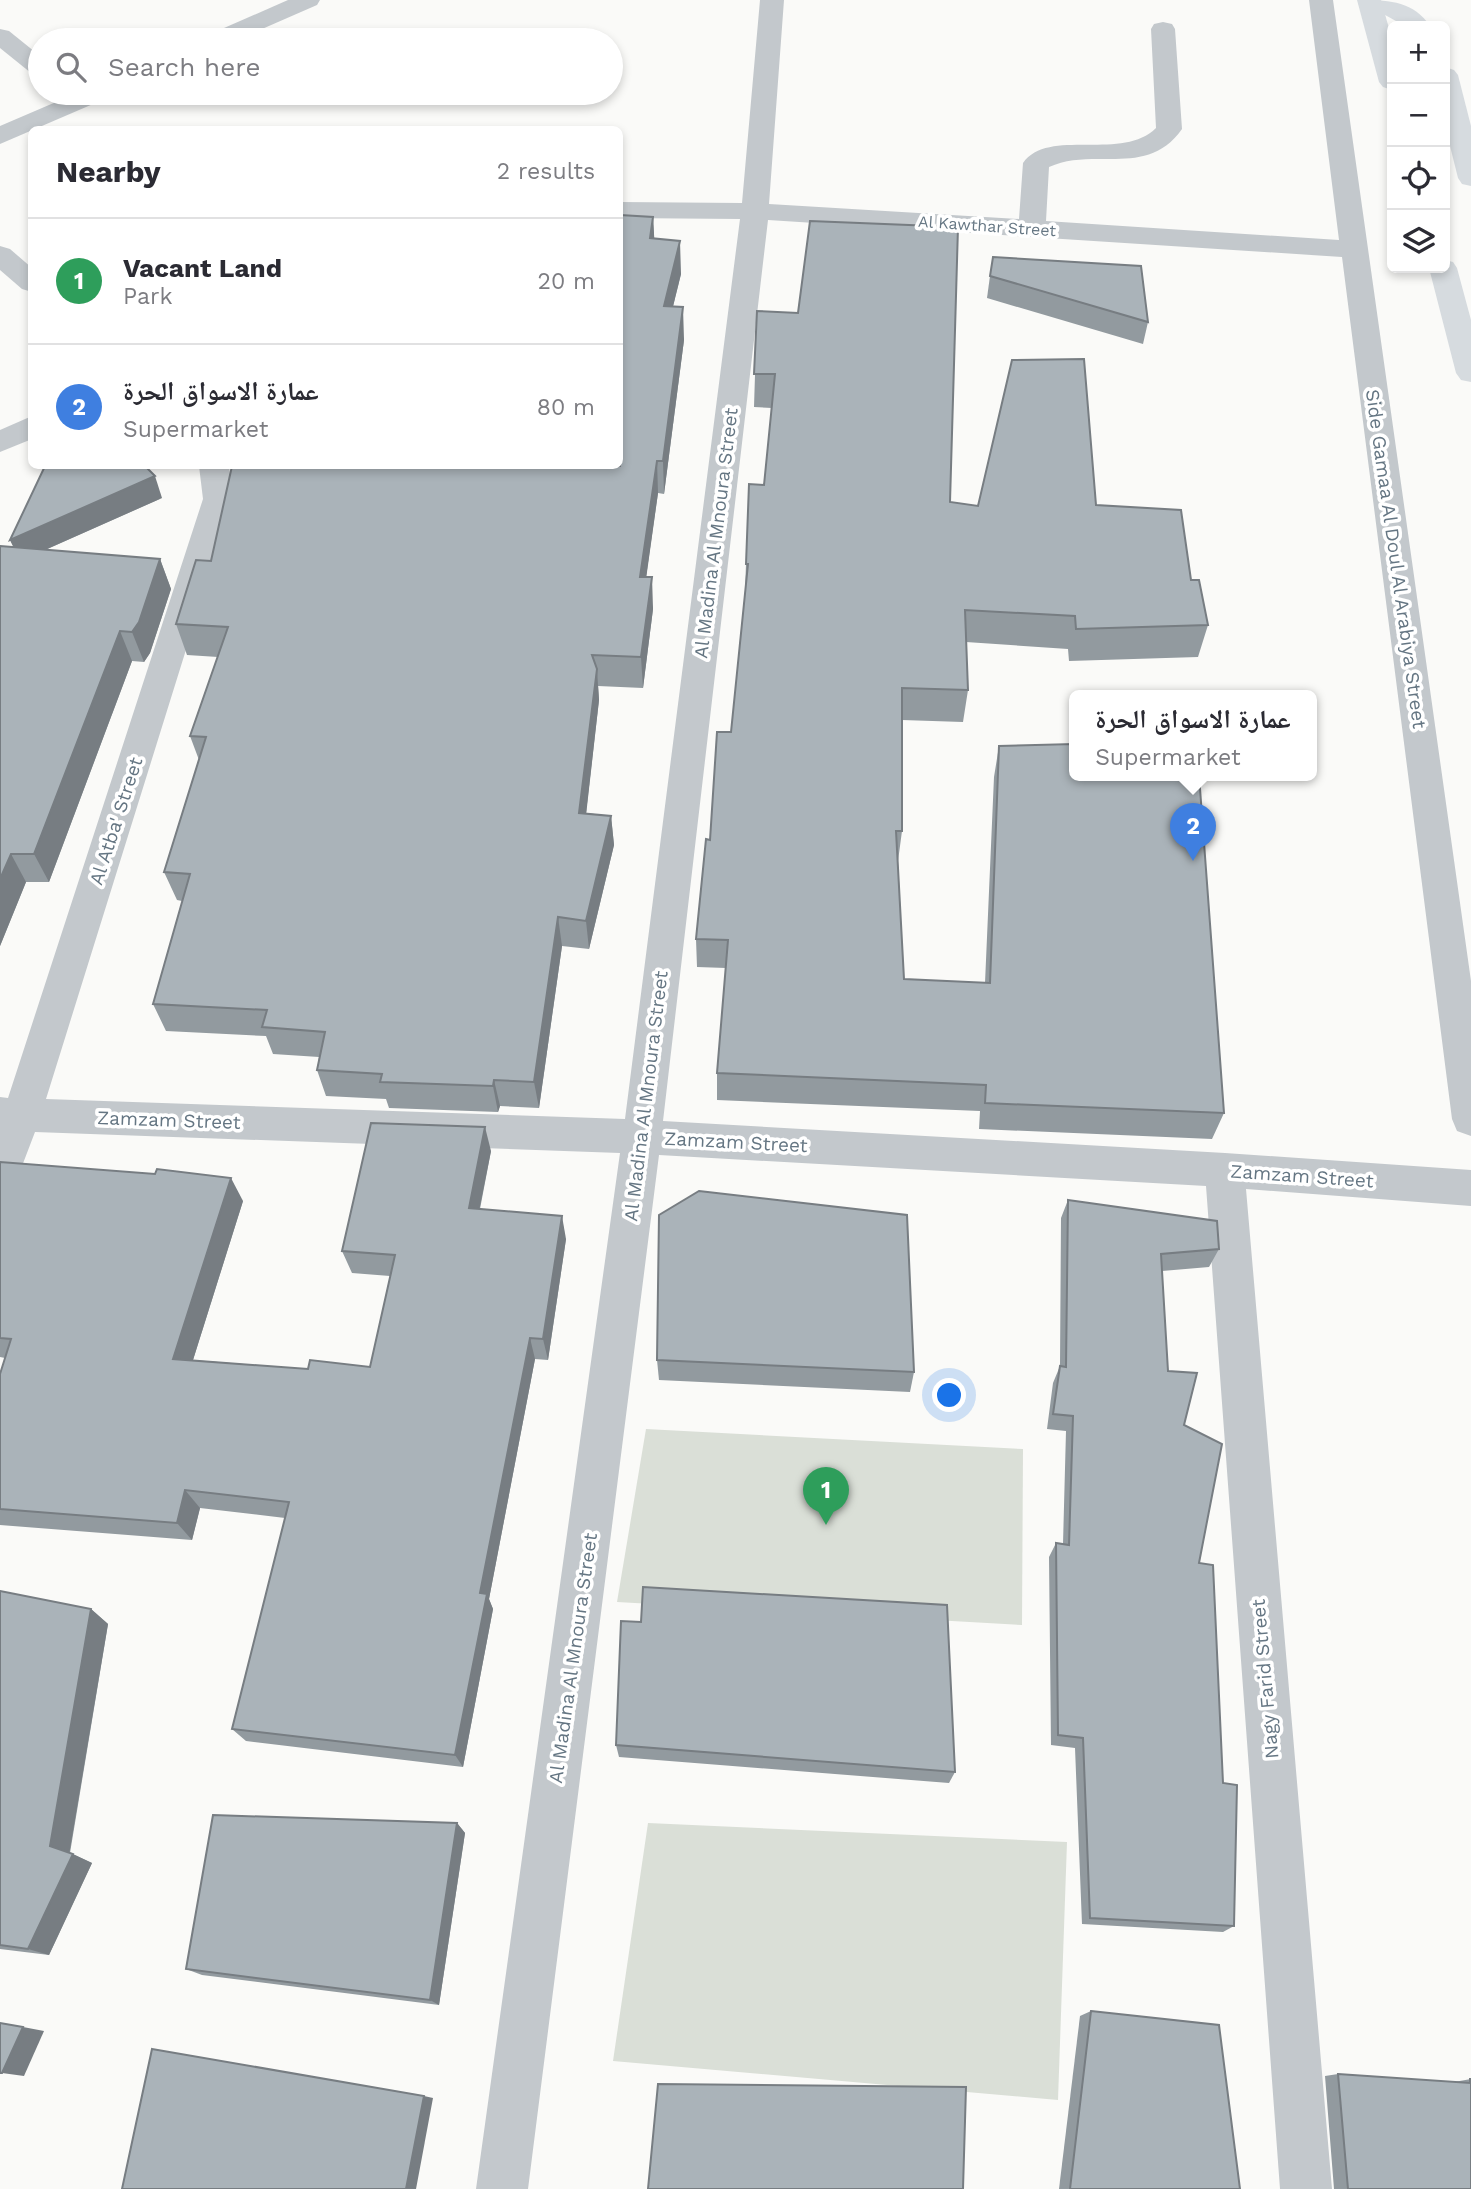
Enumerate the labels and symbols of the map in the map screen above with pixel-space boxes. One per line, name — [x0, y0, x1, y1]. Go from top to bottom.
street label: Al Kawthar Street — [917, 212, 1057, 240]
street label: Side Gamaa Al Doul Al Arabiya Street — [1361, 388, 1431, 730]
street label: Al Madina Al Mnoura Street — [689, 406, 743, 660]
street label: Al Atba' Street — [84, 754, 148, 888]
pin: 2 — [1170, 803, 1216, 861]
street label: Al Madina Al Mnoura Street — [619, 969, 673, 1223]
street label: Zamzam Street — [97, 1106, 241, 1134]
street label: Zamzam Street — [664, 1127, 808, 1157]
street label: Zamzam Street — [1230, 1160, 1374, 1192]
your location — [932, 1378, 966, 1412]
pin: 1 — [803, 1467, 849, 1525]
street label: Al Madina Al Mnoura Street — [544, 1531, 602, 1785]
street label: Nagy Farid Street — [1247, 1598, 1283, 1760]

